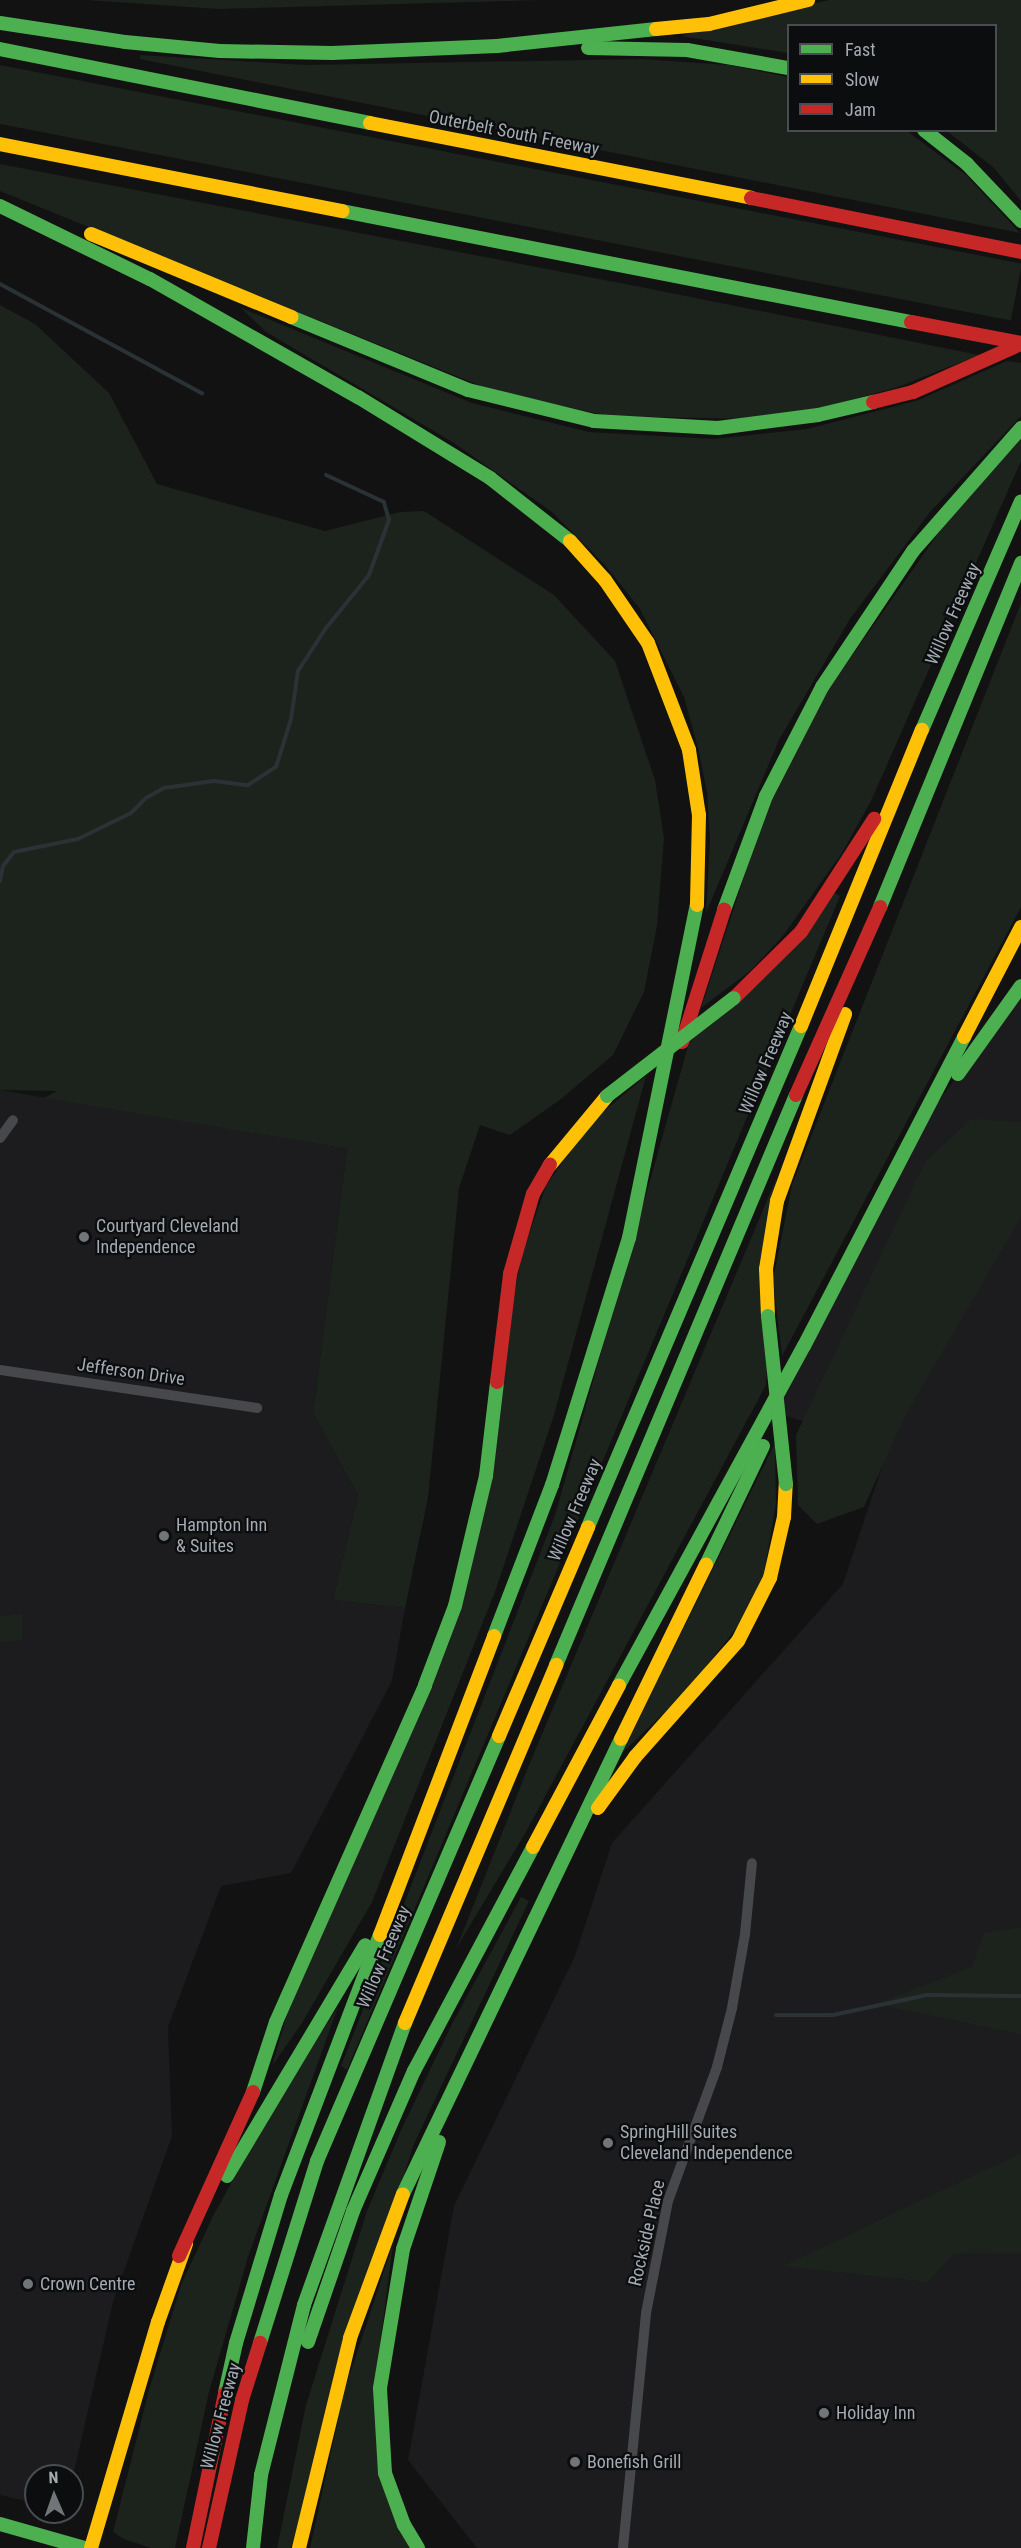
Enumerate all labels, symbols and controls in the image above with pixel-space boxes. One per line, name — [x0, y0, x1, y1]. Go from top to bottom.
legend — [787, 24, 997, 132]
text: Fast — [845, 39, 876, 60]
text: Slow — [845, 69, 879, 90]
text: Jam — [845, 99, 876, 120]
street label: Outerbelt South Freeway — [427, 106, 601, 160]
street label: Willow Freeway — [921, 560, 985, 668]
street label: Willow Freeway — [735, 1008, 797, 1118]
place label: Courtyard Cleveland Independence — [96, 1216, 239, 1258]
marker: Courtyard Cleveland Independence — [77, 1230, 91, 1244]
street label: Jefferson Drive — [76, 1354, 186, 1390]
street label: Willow Freeway — [544, 1455, 606, 1565]
place label: Hampton Inn & Suites — [176, 1515, 267, 1558]
marker: Hampton Inn & Suites — [157, 1529, 171, 1543]
street label: Willow Freeway — [353, 1902, 415, 2012]
place label: SpringHill Suites Cleveland Independence — [620, 2122, 793, 2164]
marker: SpringHill Suites Cleveland Independence — [601, 2136, 615, 2150]
street label: Rockside Place — [624, 2178, 670, 2288]
place label: Crown Centre — [40, 2273, 136, 2295]
marker: Crown Centre — [21, 2277, 35, 2291]
street label: Willow Freeway — [196, 2360, 246, 2472]
place label: Holiday Inn — [836, 2402, 915, 2424]
marker: Holiday Inn — [817, 2406, 831, 2420]
place label: Bonefish Grill — [587, 2451, 681, 2473]
marker: Bonefish Grill — [568, 2455, 582, 2469]
north arrow — [24, 2464, 84, 2524]
text: N — [48, 2468, 59, 2487]

